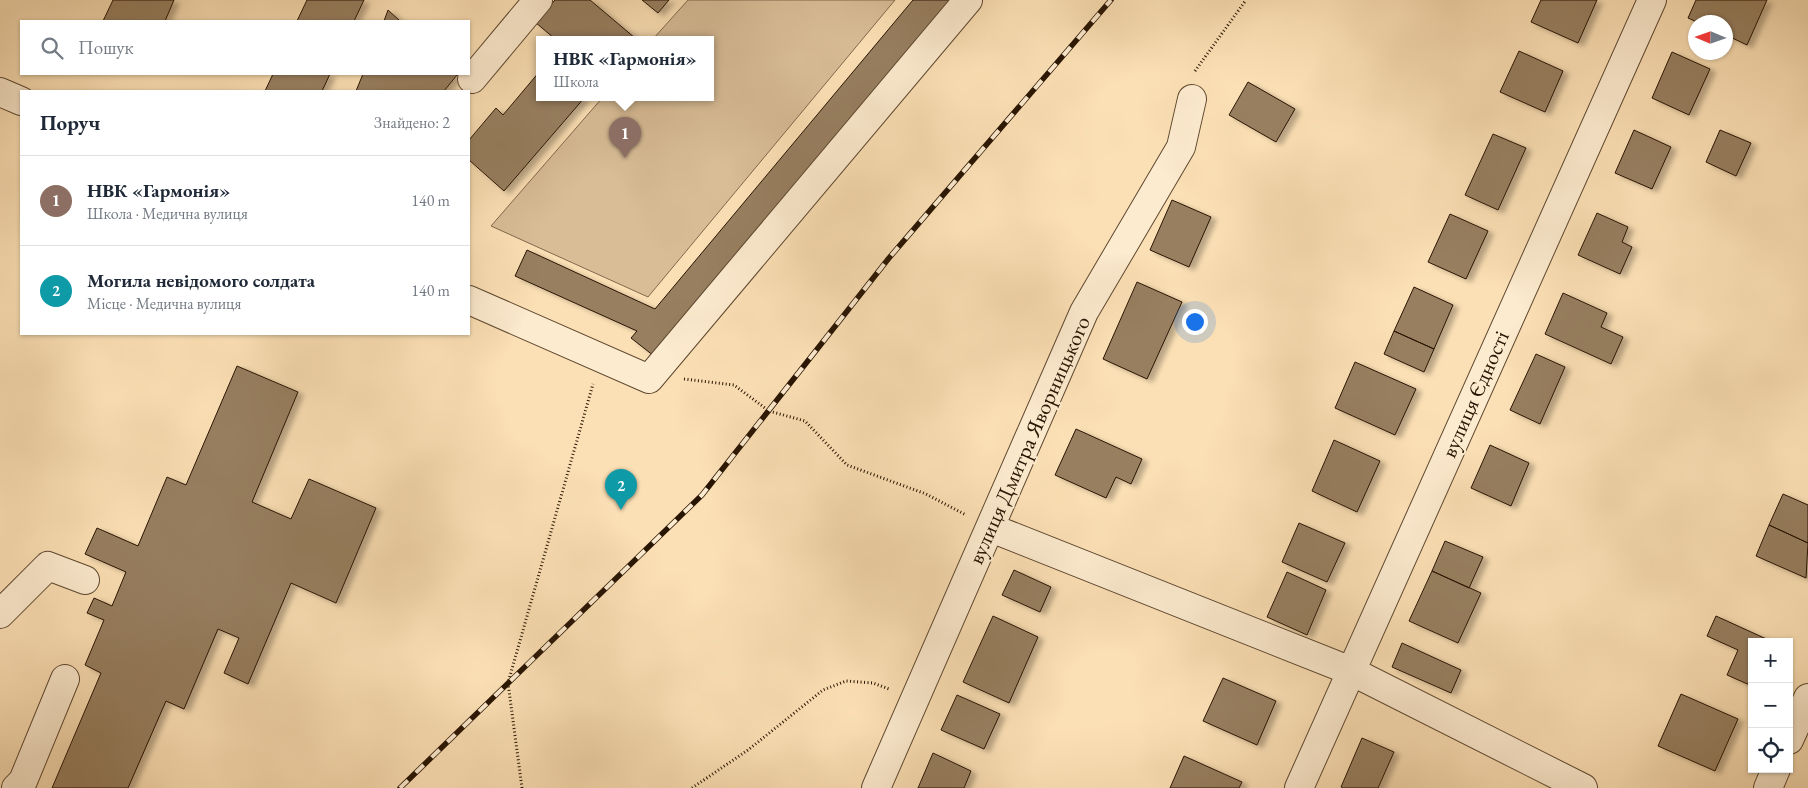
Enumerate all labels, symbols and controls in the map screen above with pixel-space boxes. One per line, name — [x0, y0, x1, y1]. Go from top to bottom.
north arrow — [1688, 15, 1733, 60]
search box — [20, 20, 470, 75]
icon: search — [38, 34, 66, 62]
text: Пошук — [78, 35, 134, 60]
popup — [536, 36, 714, 101]
text: НВК «Гармонія» — [553, 46, 697, 71]
text: Школа — [553, 71, 599, 92]
text: Поруч — [40, 109, 100, 136]
text: Знайдено: 2 — [374, 112, 450, 133]
pin: 1 — [609, 117, 641, 158]
text: НВК «Гармонія» — [87, 178, 230, 203]
text: 1 — [52, 190, 60, 211]
text: 140 m — [411, 190, 450, 211]
text: Школа · Медична вулиця — [87, 203, 248, 224]
text: Могила невідомого солдата — [87, 268, 315, 293]
text: 2 — [52, 280, 60, 301]
text: 140 m — [411, 280, 450, 301]
text: Місце · Медична вулиця — [87, 293, 242, 314]
your location — [1182, 309, 1208, 335]
street label: вулиця Дмитра Яворницького — [961, 311, 1097, 569]
street label: вулиця Єдності — [1434, 326, 1516, 462]
pin: 2 — [605, 469, 637, 510]
map controls — [1748, 638, 1793, 773]
button: + — [1748, 638, 1793, 683]
button: − — [1748, 683, 1793, 728]
button: locate — [1748, 728, 1793, 773]

